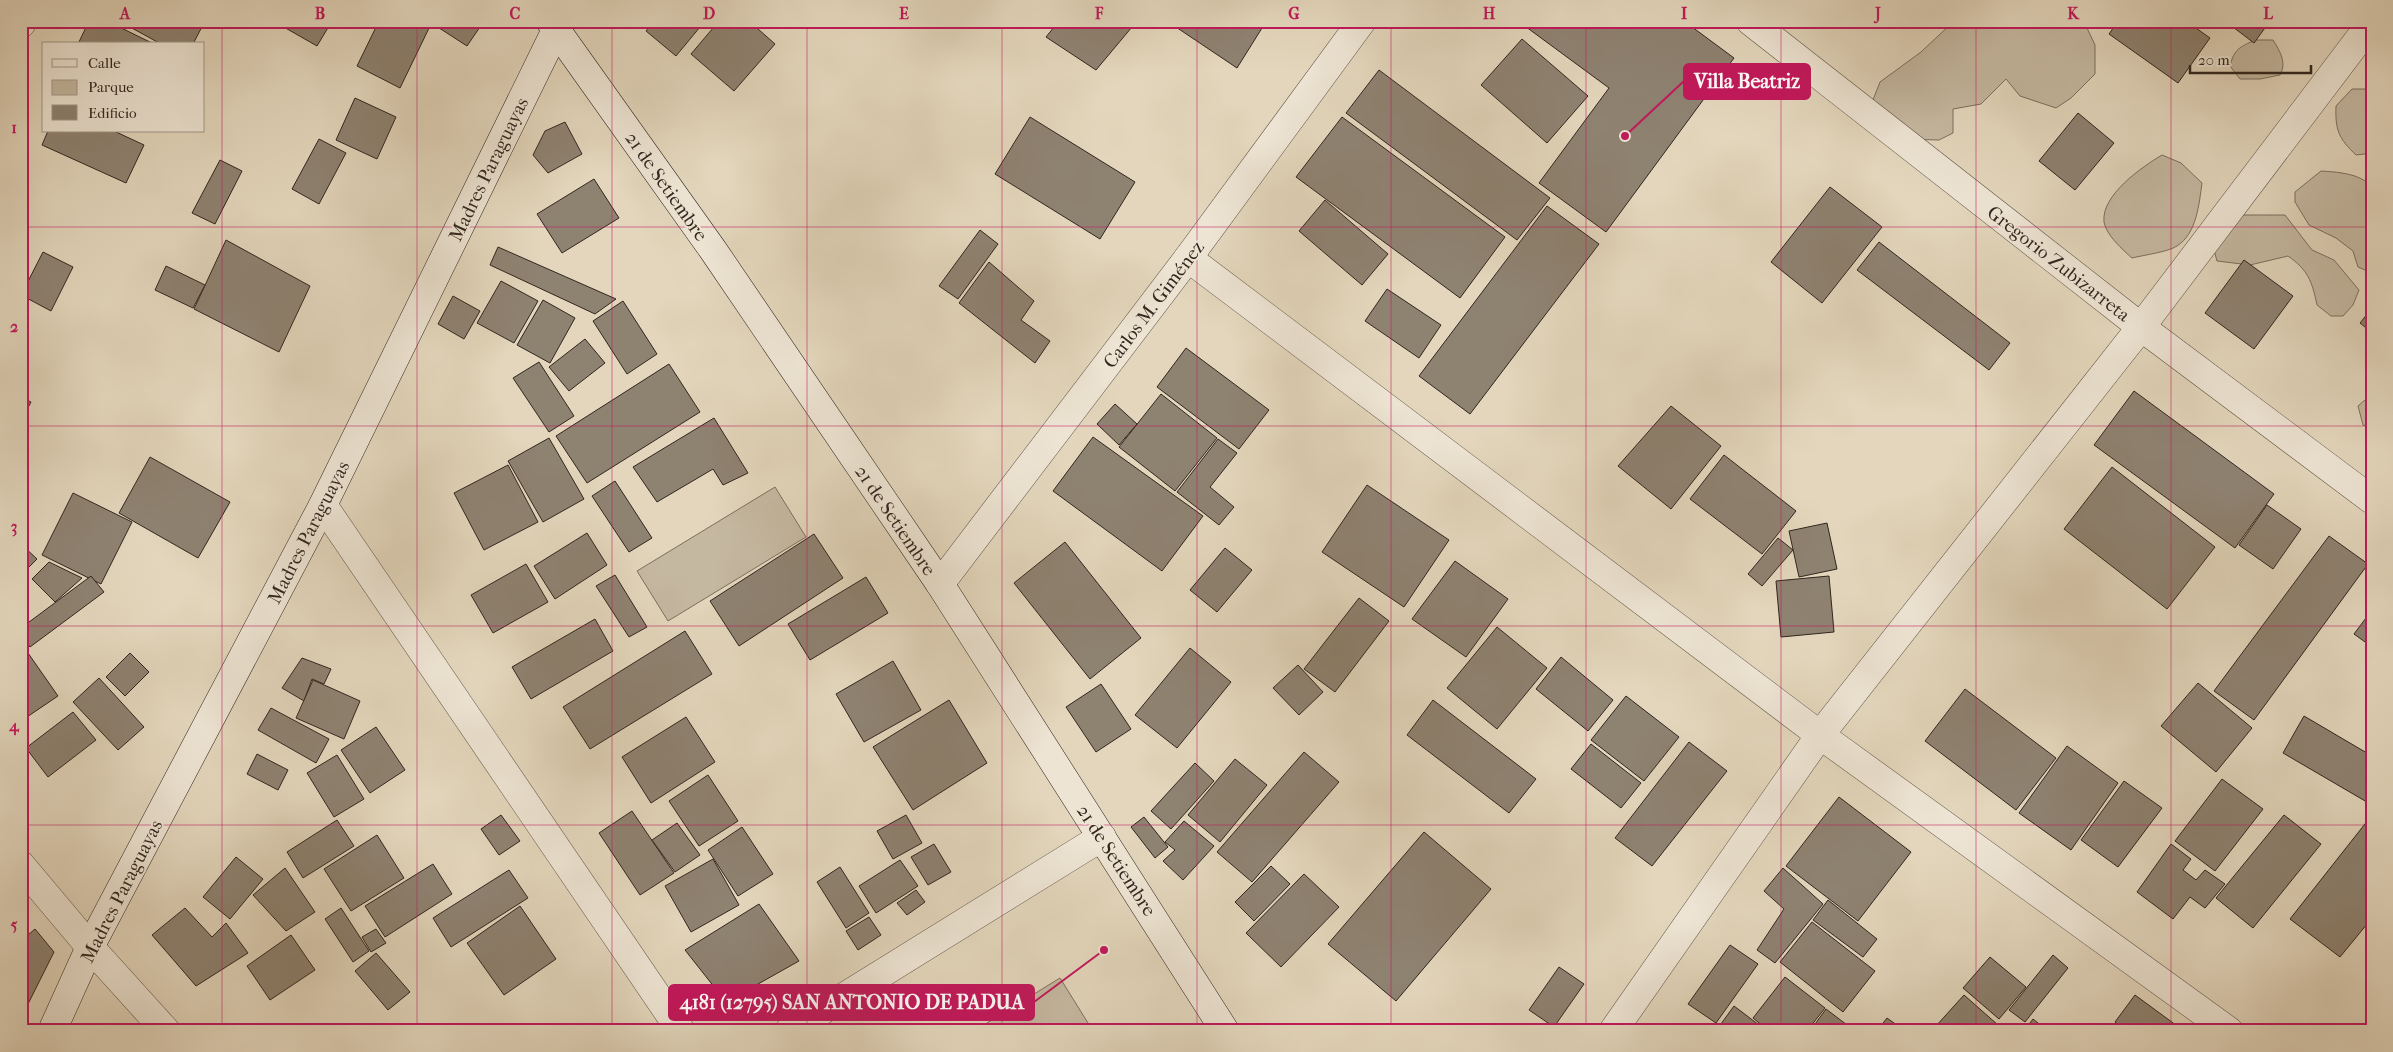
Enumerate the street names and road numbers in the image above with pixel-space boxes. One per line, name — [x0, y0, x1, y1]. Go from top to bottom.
street label: Madres Paraguayas — [445, 94, 533, 245]
street label: 21 de Setiembre — [620, 128, 712, 245]
street label: Gregorio Zubizarreta — [1983, 201, 2134, 326]
street label: Carlos M. Giménez — [1099, 237, 1209, 372]
street label: Madres Paraguayas — [263, 457, 354, 608]
street label: 21 de Setiembre — [850, 461, 940, 580]
street label: 21 de Setiembre — [1072, 801, 1160, 920]
street label: Madres Paraguayas — [76, 816, 167, 967]

